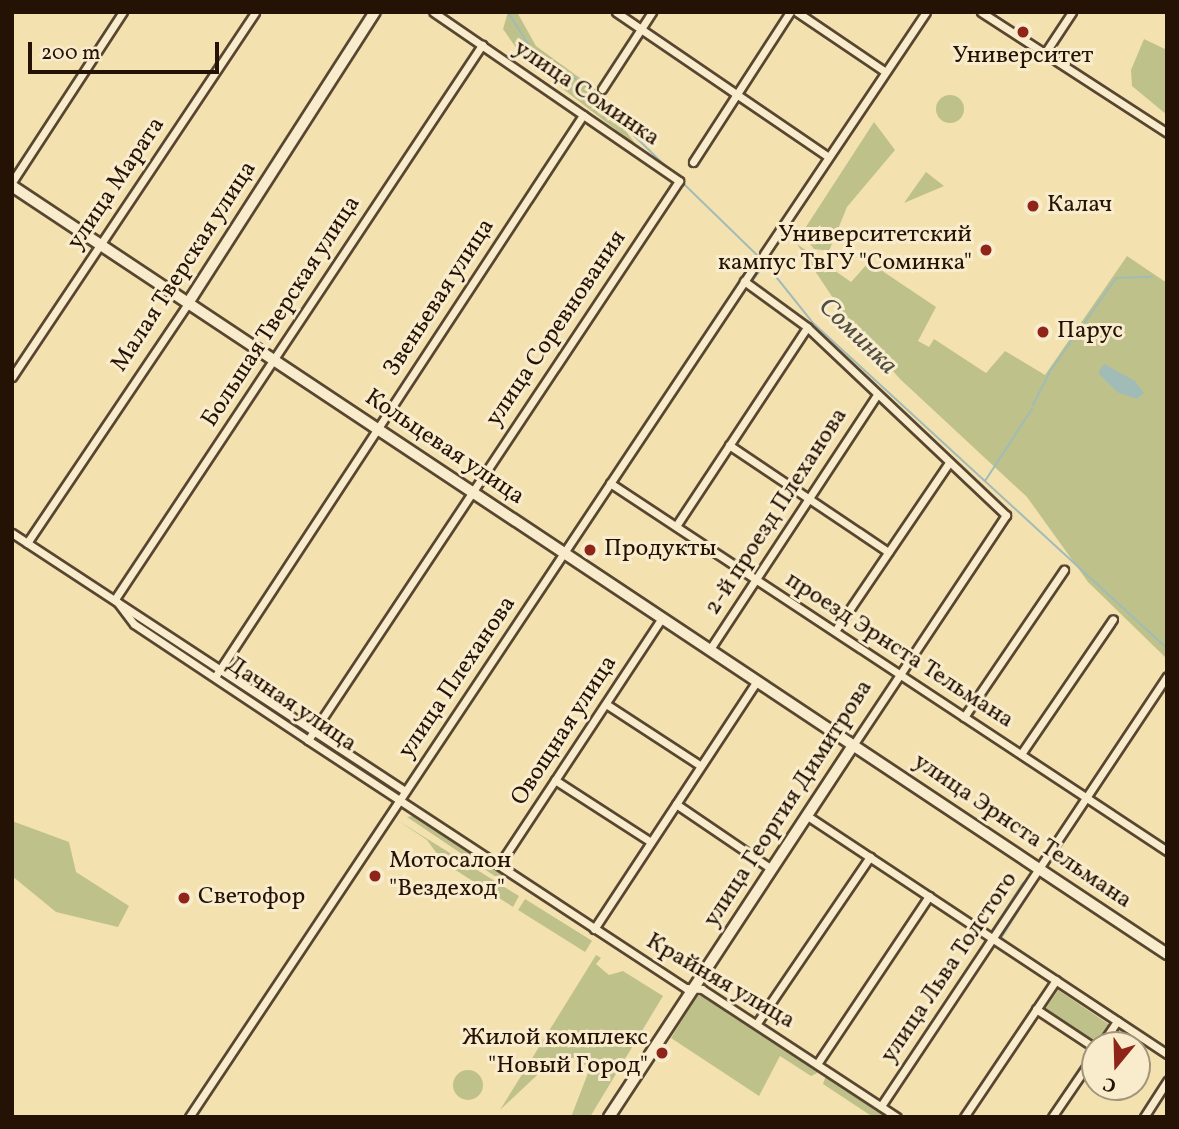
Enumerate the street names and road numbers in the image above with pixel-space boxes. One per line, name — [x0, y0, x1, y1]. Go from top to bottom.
street label: улица Соминка — [507, 34, 665, 154]
street label: улица Марата — [62, 112, 172, 256]
street label: Малая Тверская улица — [106, 156, 264, 378]
street label: Большая Тверская улица — [196, 190, 368, 434]
street label: Звеньевая улица — [378, 213, 502, 383]
street label: улица Соревнования — [481, 225, 633, 433]
street label: Кольцевая улица — [358, 384, 530, 512]
street label: 2-й проезд Плеханова — [699, 403, 855, 621]
street label: проезд Эрнста Тельмана — [779, 566, 1019, 736]
street label: улица Плеханова — [393, 591, 523, 765]
street label: Овощная улица — [506, 650, 624, 812]
street label: Дачная улица — [220, 651, 362, 759]
street label: улица Георгия Димитрова — [698, 675, 880, 933]
street label: улица Эрнста Тельмана — [907, 748, 1137, 916]
street label: улица Льва Толстого — [875, 867, 1025, 1069]
street label: Крайняя улица — [640, 928, 800, 1036]

